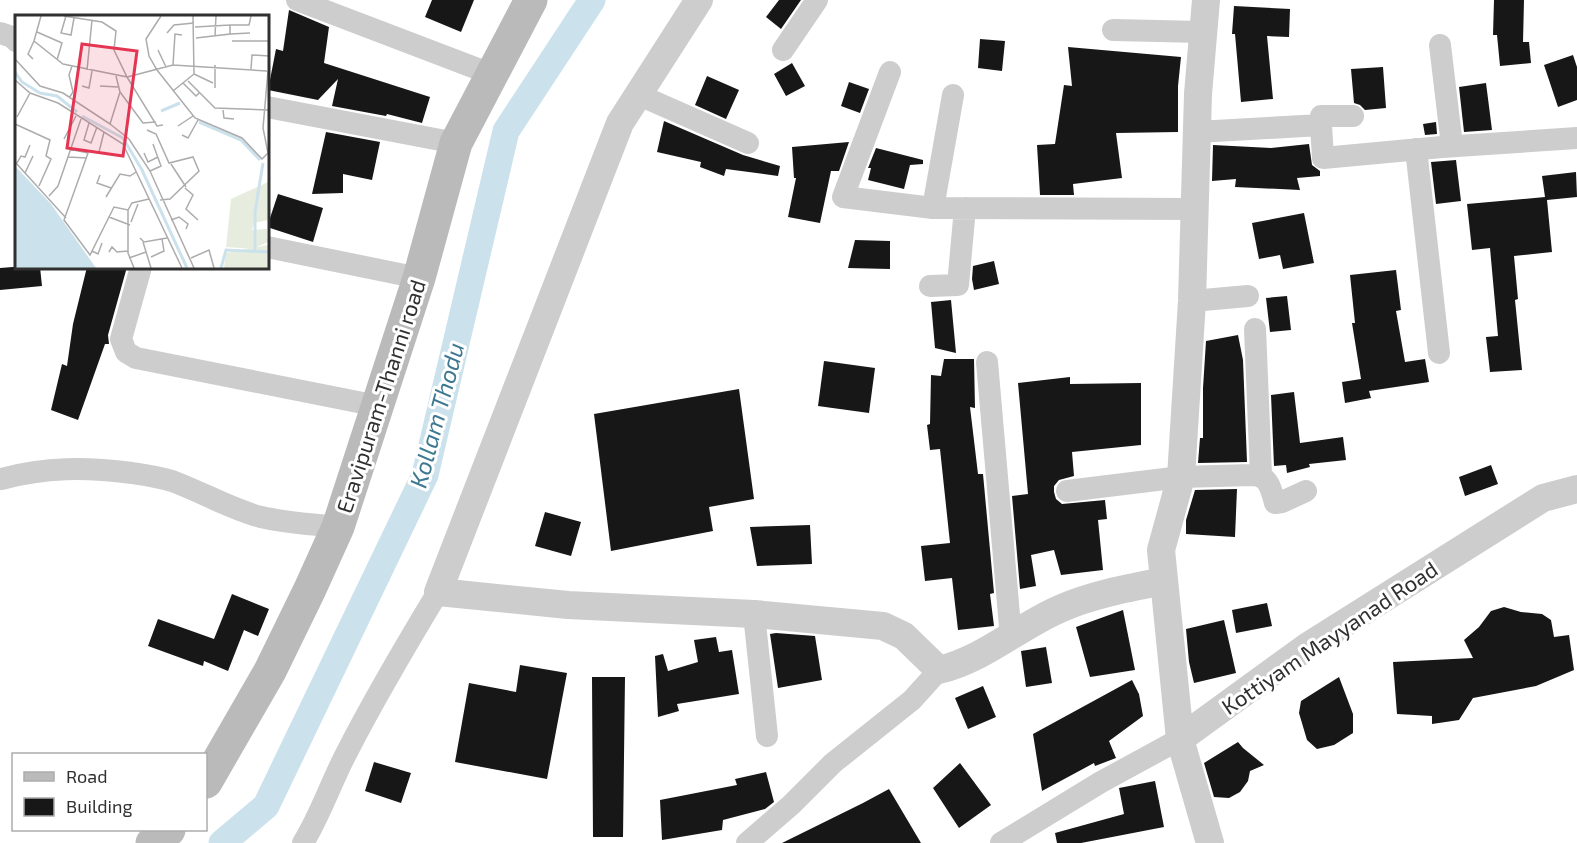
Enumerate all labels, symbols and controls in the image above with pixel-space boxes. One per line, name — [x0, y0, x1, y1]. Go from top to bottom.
inset map — [15, 15, 268, 268]
street label: Eravipuram-Thanni road — [330, 276, 430, 516]
water label: Kollam Thodu — [403, 339, 469, 491]
street label: Kottiyam Mayyanad Road — [1216, 555, 1442, 719]
legend — [12, 753, 207, 831]
text: Road — [66, 765, 107, 787]
text: Building — [66, 795, 133, 817]

